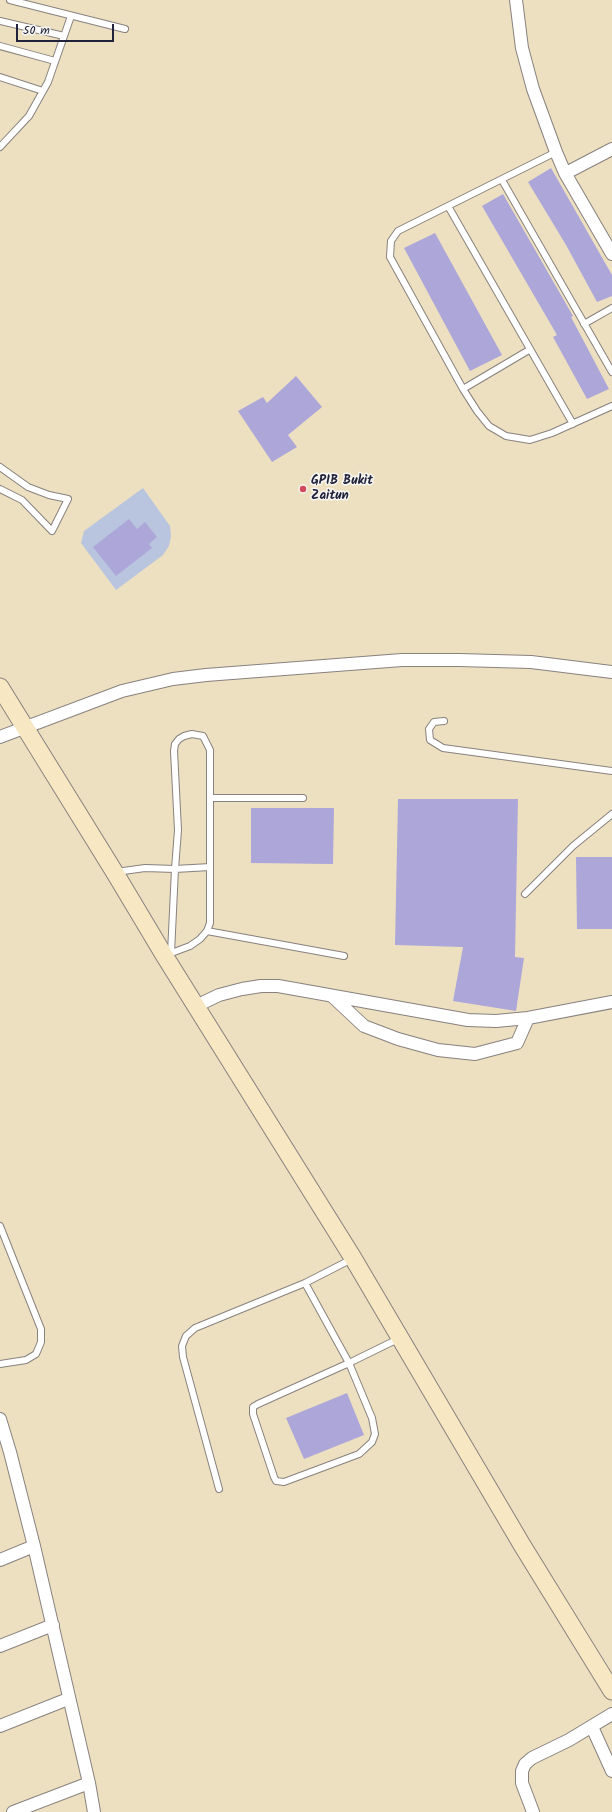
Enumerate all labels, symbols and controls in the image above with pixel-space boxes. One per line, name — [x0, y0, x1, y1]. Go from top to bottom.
scale bar — [18, 16, 116, 42]
text: 50 m — [23, 21, 50, 40]
place label: GPIB Bukit Zaitun — [311, 474, 373, 505]
marker: GPIB Bukit Zaitun — [298, 484, 308, 494]

